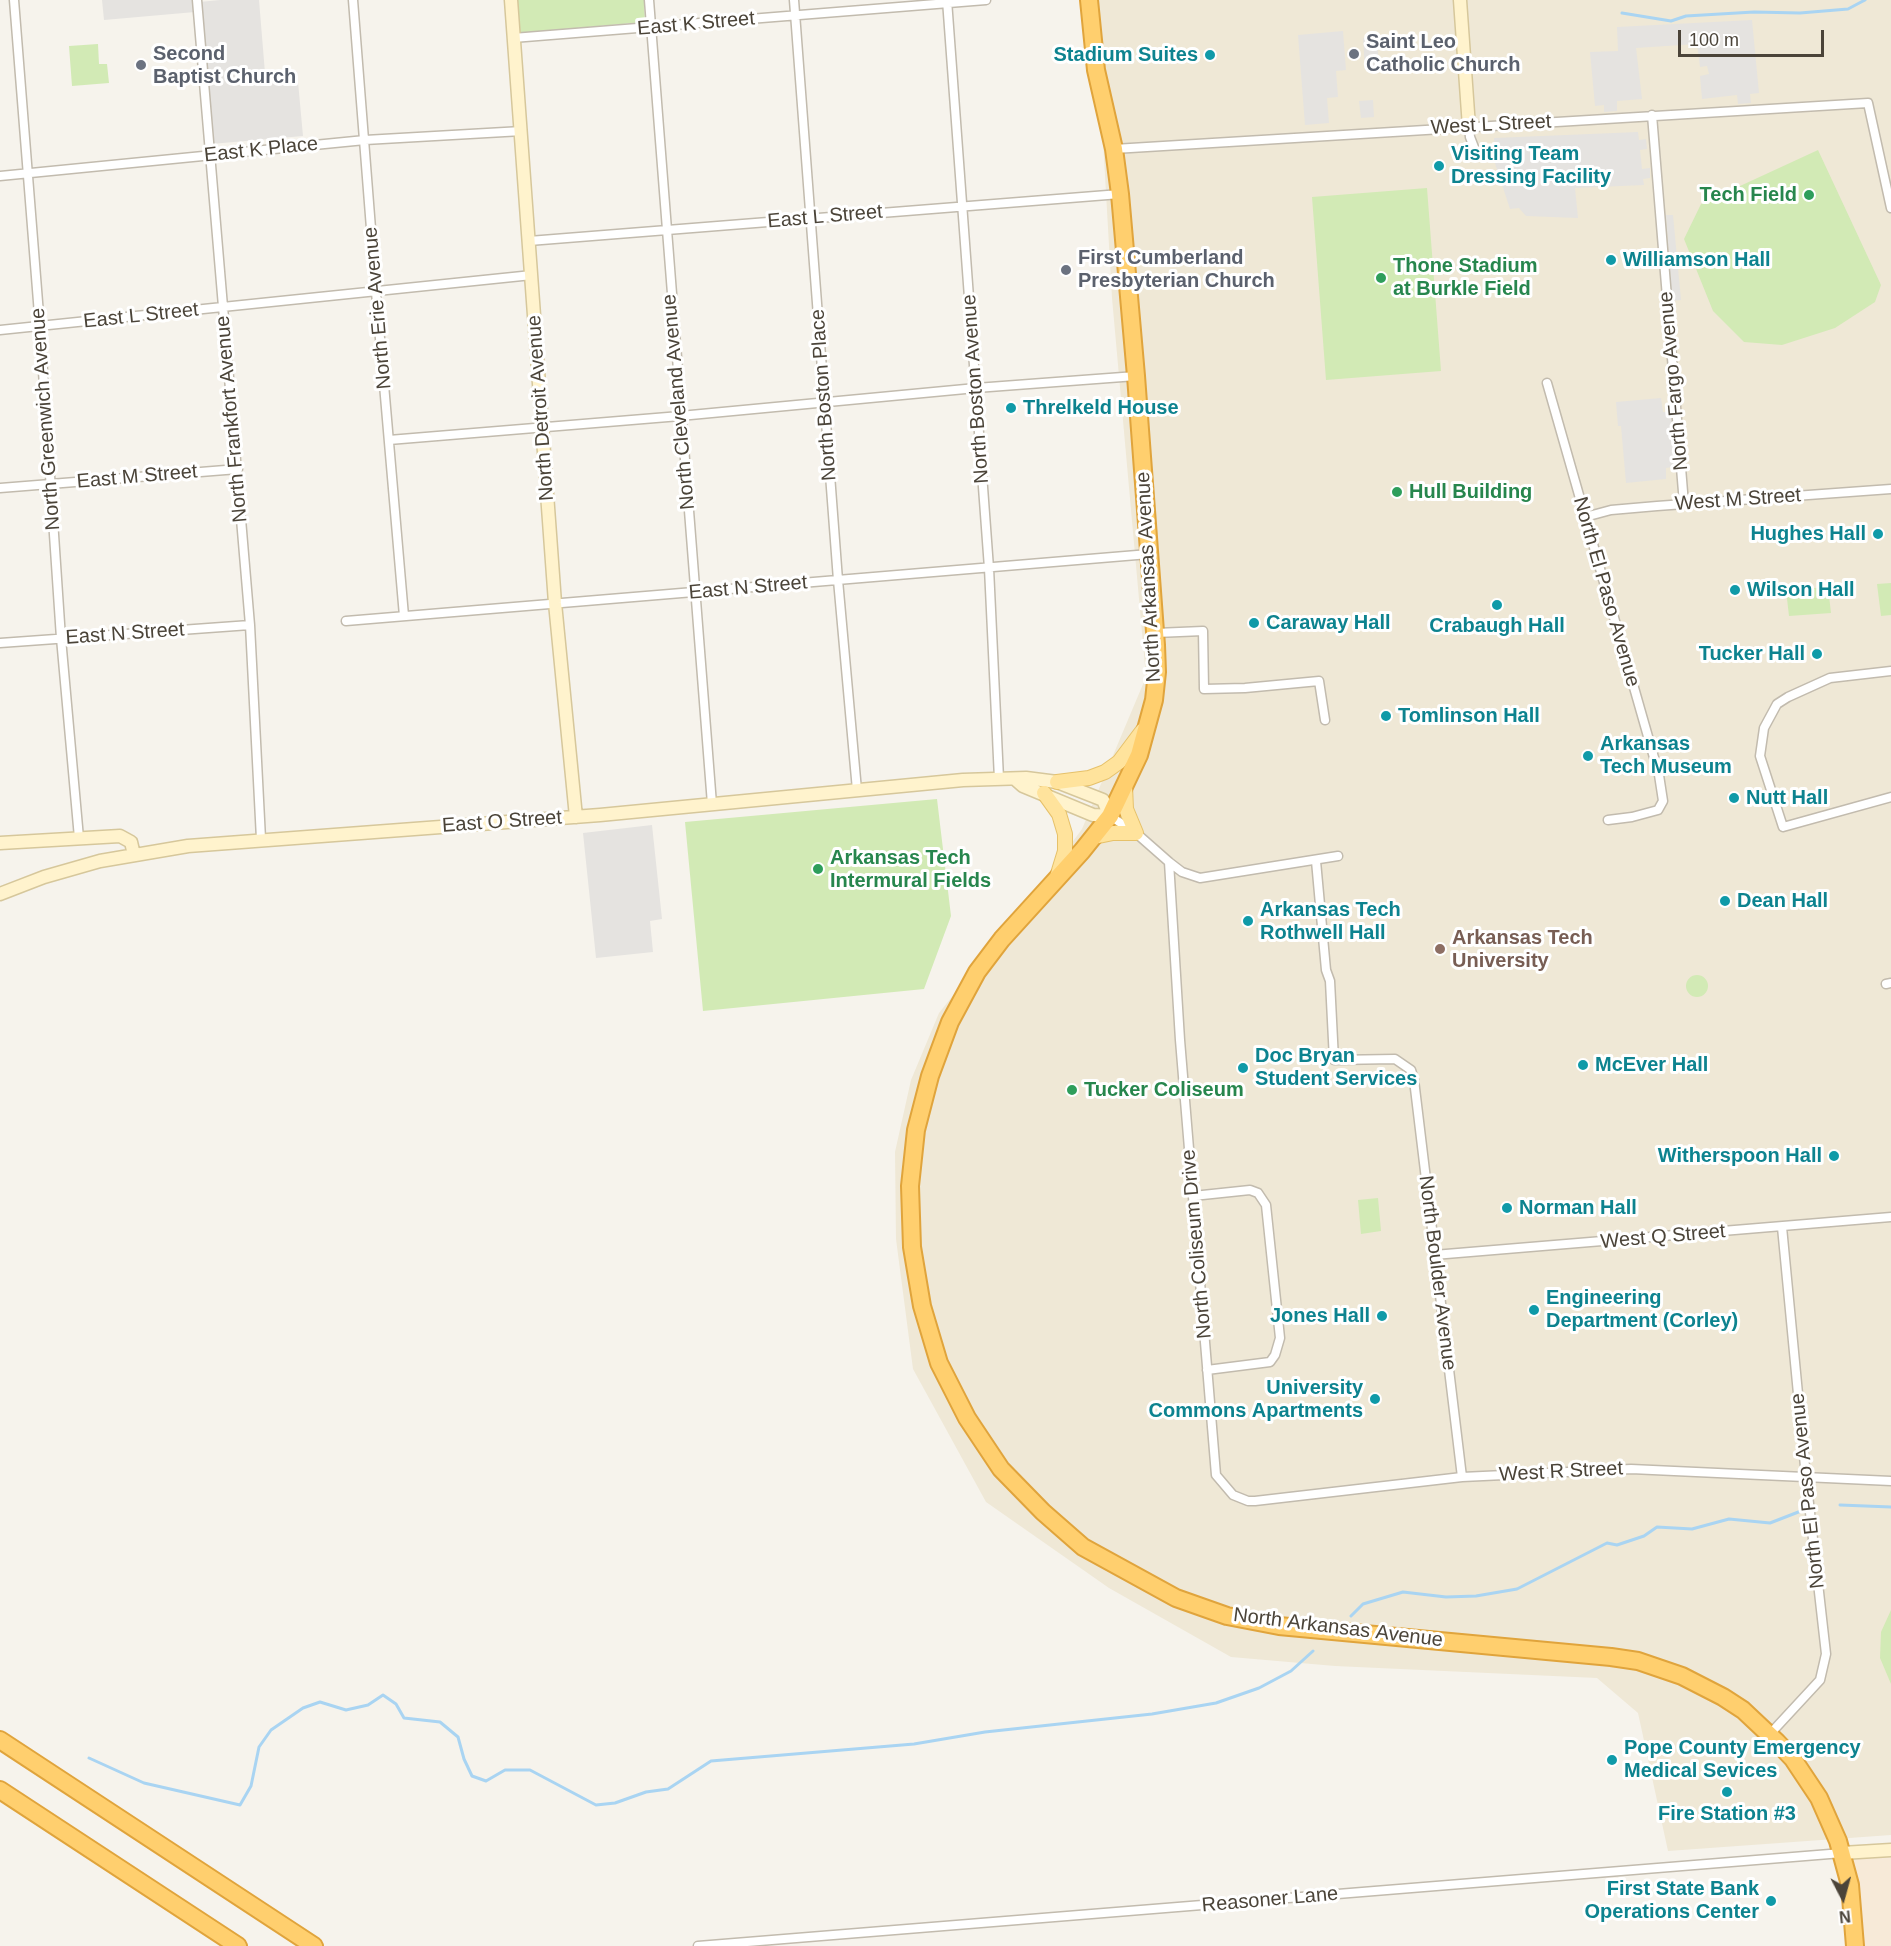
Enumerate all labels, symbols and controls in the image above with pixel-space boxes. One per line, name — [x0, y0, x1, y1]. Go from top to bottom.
street label: East K Street — [636, 7, 756, 41]
scale bar — [1681, 18, 1826, 56]
place label: Saint Leo Catholic Church — [1366, 30, 1520, 77]
text: 100 m — [1689, 30, 1739, 50]
place label: Second Baptist Church — [153, 42, 296, 89]
place label: Stadium Suites — [1054, 43, 1198, 67]
marker: Saint Leo Catholic Church — [1347, 47, 1361, 61]
marker: Stadium Suites — [1203, 48, 1217, 62]
marker: Second Baptist Church — [134, 58, 148, 72]
street label: West L Street — [1430, 110, 1552, 140]
street label: East K Place — [203, 132, 319, 168]
place label: Visiting Team Dressing Facility — [1451, 142, 1611, 189]
marker: Visiting Team Dressing Facility — [1432, 159, 1446, 173]
place label: Tech Field — [1700, 183, 1797, 207]
marker: Tech Field — [1802, 188, 1816, 202]
street label: East L Street — [766, 200, 884, 234]
street label: North Erie Avenue — [359, 226, 397, 390]
place label: First Cumberland Presbyterian Church — [1078, 246, 1275, 293]
place label: Williamson Hall — [1623, 248, 1771, 272]
marker: Williamson Hall — [1604, 253, 1618, 267]
place label: Thone Stadium at Burkle Field — [1393, 254, 1537, 301]
marker: First Cumberland Presbyterian Church — [1059, 263, 1073, 277]
marker: Thone Stadium at Burkle Field — [1374, 271, 1388, 285]
street label: North Fargo Avenue — [1654, 290, 1694, 472]
street label: North Cleveland Avenue — [658, 293, 700, 511]
street label: North Boston Avenue — [957, 294, 995, 484]
street label: East L Street — [82, 298, 200, 334]
street label: North Greenwich Avenue — [26, 307, 66, 531]
street label: North Boston Place — [806, 308, 842, 482]
street label: North Detroit Avenue — [523, 314, 559, 502]
street label: North Frankfort Avenue — [211, 315, 253, 523]
place label: Threlkeld House — [1023, 396, 1179, 420]
marker: Threlkeld House — [1004, 401, 1018, 415]
street label: East M Street — [76, 460, 198, 494]
street label: North Arkansas Avenue — [1131, 471, 1167, 683]
place label: Hull Building — [1409, 480, 1532, 504]
street label: West M Street — [1674, 484, 1802, 516]
marker: Hull Building — [1390, 485, 1404, 499]
street label: North El Paso Avenue — [1567, 494, 1645, 690]
place label: Hughes Hall — [1750, 522, 1866, 546]
marker: Hughes Hall — [1871, 527, 1885, 541]
street label: East N Street — [688, 571, 808, 605]
place label: Wilson Hall — [1747, 578, 1855, 602]
marker: Wilson Hall — [1728, 583, 1742, 597]
marker: Crabaugh Hall — [1490, 598, 1504, 612]
place label: Caraway Hall — [1266, 611, 1391, 635]
place label: Crabaugh Hall — [1429, 614, 1565, 638]
marker: Caraway Hall — [1247, 616, 1261, 630]
street label: East N Street — [65, 618, 185, 650]
place label: Tucker Hall — [1699, 642, 1805, 666]
marker: Tucker Hall — [1810, 647, 1824, 661]
place label: Tomlinson Hall — [1398, 704, 1540, 728]
marker: Tomlinson Hall — [1379, 709, 1393, 723]
place label: Arkansas Tech Museum — [1600, 732, 1732, 779]
marker: Arkansas Tech Museum — [1581, 749, 1595, 763]
place label: Nutt Hall — [1746, 786, 1828, 810]
marker: Nutt Hall — [1727, 791, 1741, 805]
street label: East O Street — [441, 806, 563, 838]
place label: Arkansas Tech Intermural Fields — [830, 846, 991, 893]
marker: Arkansas Tech Intermural Fields — [811, 862, 825, 876]
place label: Dean Hall — [1737, 889, 1828, 913]
marker: Dean Hall — [1718, 894, 1732, 908]
place label: Arkansas Tech Rothwell Hall — [1260, 898, 1401, 945]
marker: Arkansas Tech Rothwell Hall — [1241, 914, 1255, 928]
place label: Arkansas Tech University — [1452, 926, 1593, 973]
marker: Arkansas Tech University — [1433, 942, 1447, 956]
place label: Doc Bryan Student Services — [1255, 1044, 1417, 1091]
place label: McEver Hall — [1595, 1053, 1708, 1077]
marker: McEver Hall — [1576, 1058, 1590, 1072]
marker: Doc Bryan Student Services — [1236, 1061, 1250, 1075]
place label: Tucker Coliseum — [1084, 1078, 1244, 1102]
marker: Tucker Coliseum — [1065, 1083, 1079, 1097]
place label: Witherspoon Hall — [1658, 1144, 1822, 1168]
street label: North Coliseum Drive — [1177, 1148, 1217, 1340]
marker: Witherspoon Hall — [1827, 1149, 1841, 1163]
street label: North Boulder Avenue — [1413, 1174, 1461, 1372]
place label: Norman Hall — [1519, 1196, 1637, 1220]
marker: Norman Hall — [1500, 1201, 1514, 1215]
street label: West Q Street — [1600, 1220, 1726, 1254]
place label: Engineering Department (Corley) — [1546, 1286, 1738, 1333]
marker: Engineering Department (Corley) — [1527, 1303, 1541, 1317]
place label: Jones Hall — [1270, 1304, 1370, 1328]
marker: Jones Hall — [1375, 1309, 1389, 1323]
place label: University Commons Apartments — [1149, 1376, 1363, 1423]
marker: University Commons Apartments — [1368, 1392, 1382, 1406]
street label: North El Paso Avenue — [1786, 1392, 1830, 1590]
street label: West R Street — [1498, 1457, 1624, 1487]
street label: North Arkansas Avenue — [1232, 1603, 1444, 1653]
place label: Pope County Emergency Medical Sevices — [1624, 1736, 1861, 1783]
marker: Pope County Emergency Medical Sevices — [1605, 1753, 1619, 1767]
marker: Fire Station #3 — [1720, 1785, 1734, 1799]
place label: Fire Station #3 — [1658, 1802, 1796, 1826]
north arrow — [1813, 1868, 1873, 1928]
place label: First State Bank Operations Center — [1585, 1877, 1759, 1924]
street label: Reasoner Lane — [1201, 1882, 1339, 1918]
marker: First State Bank Operations Center — [1764, 1894, 1778, 1908]
text: N — [1838, 1907, 1852, 1925]

